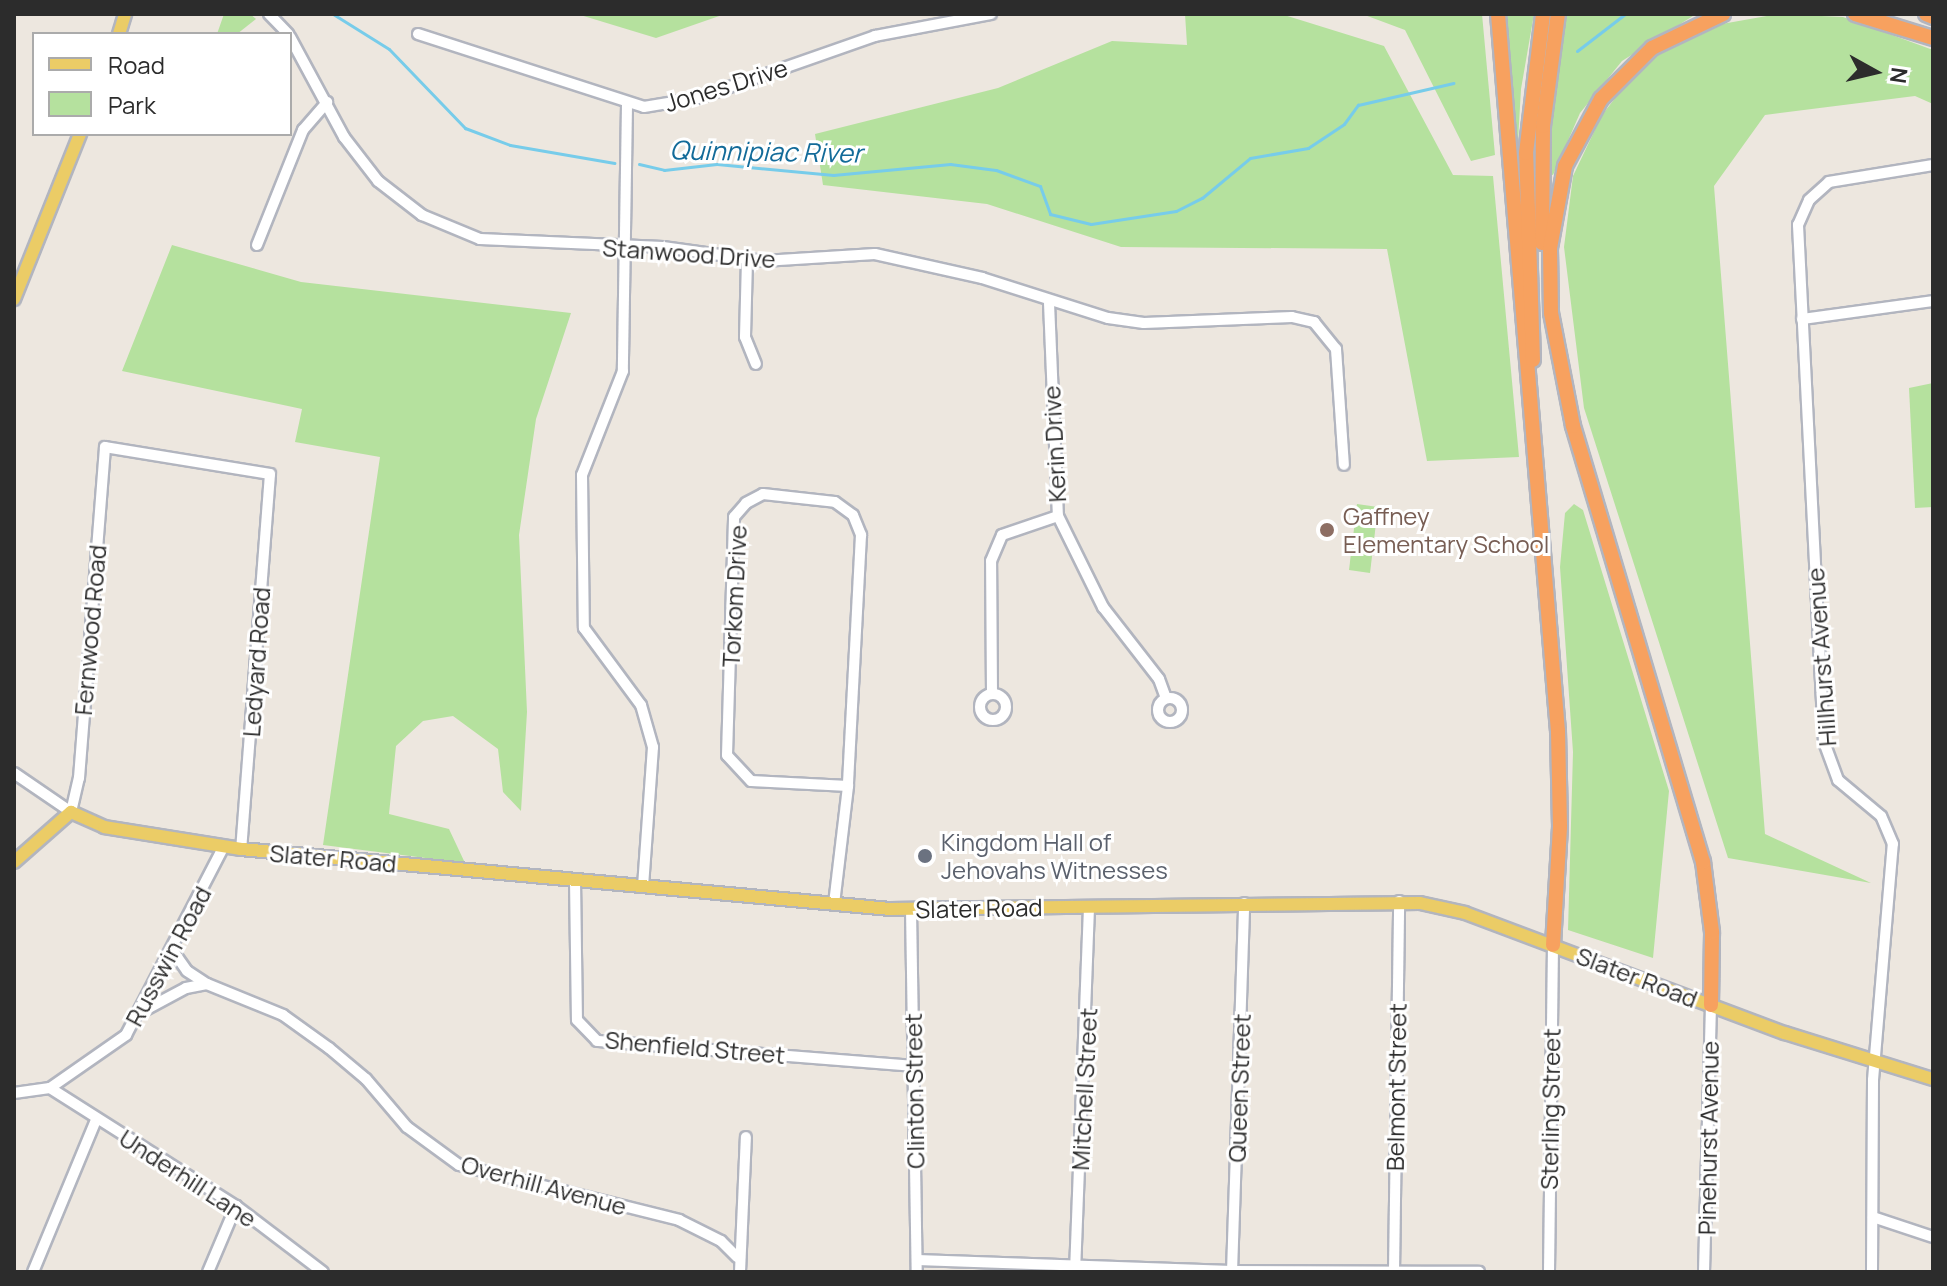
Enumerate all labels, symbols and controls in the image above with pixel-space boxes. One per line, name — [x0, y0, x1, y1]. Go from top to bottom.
legend — [32, 32, 292, 136]
north arrow — [1835, 32, 1915, 112]
text: Road — [108, 48, 165, 81]
street label: Jones Drive — [661, 53, 791, 117]
text: N — [1883, 65, 1915, 85]
text: Park — [108, 88, 156, 121]
water label: Quinnipiac River — [669, 135, 863, 169]
street label: Stanwood Drive — [601, 233, 777, 273]
street label: Kerin Drive — [1037, 385, 1071, 503]
place label: Gaffney Elementary School — [1343, 502, 1549, 558]
marker: Gaffney Elementary School — [1318, 521, 1336, 539]
street label: Torkom Drive — [716, 524, 752, 668]
street label: Fernwood Road — [68, 544, 112, 716]
street label: Hillhurst Avenue — [1800, 567, 1842, 747]
street label: Ledyard Road — [236, 586, 276, 738]
place label: Kingdom Hall of Jehovahs Witnesses — [941, 828, 1168, 884]
street label: Slater Road — [268, 838, 398, 878]
marker: Kingdom Hall of Jehovahs Witnesses — [916, 847, 934, 865]
street label: Russwin Road — [119, 881, 217, 1031]
street label: Slater Road — [915, 892, 1043, 924]
street label: Slater Road — [1572, 941, 1702, 1013]
street label: Belmont Street — [1380, 1003, 1412, 1171]
street label: Mitchell Street — [1065, 1007, 1103, 1171]
street label: Clinton Street — [898, 1013, 930, 1169]
street label: Queen Street — [1222, 1013, 1256, 1163]
street label: Shenfield Street — [604, 1025, 786, 1069]
street label: Sterling Street — [1534, 1028, 1566, 1190]
street label: Pinehurst Avenue — [1692, 1041, 1724, 1235]
street label: Underhill Lane — [114, 1123, 262, 1233]
street label: Overhill Avenue — [458, 1149, 630, 1221]

